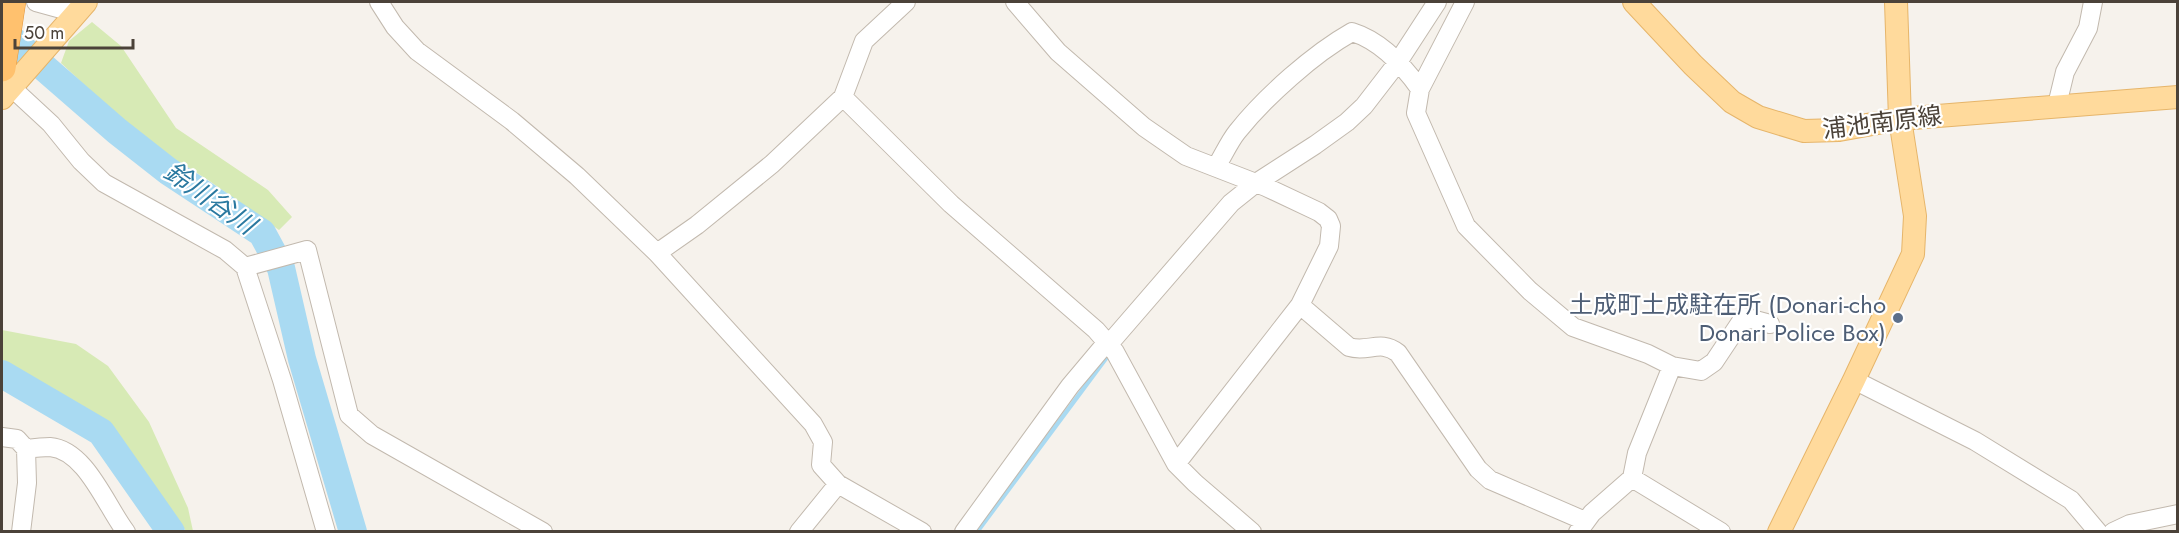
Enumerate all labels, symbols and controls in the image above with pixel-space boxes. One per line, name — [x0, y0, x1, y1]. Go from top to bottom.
scale bar — [15, 12, 134, 50]
text: 50 m — [24, 20, 64, 46]
street label: 浦池南原線 — [1820, 97, 1944, 147]
water label: 鈴川谷川 — [156, 153, 266, 245]
place label: 土成町土成駐在所 (Donari-cho Donari Police Box) — [1569, 287, 1886, 350]
marker: 土成町土成駐在所 (Donari-cho Donari Police Box) — [1891, 311, 1905, 325]

